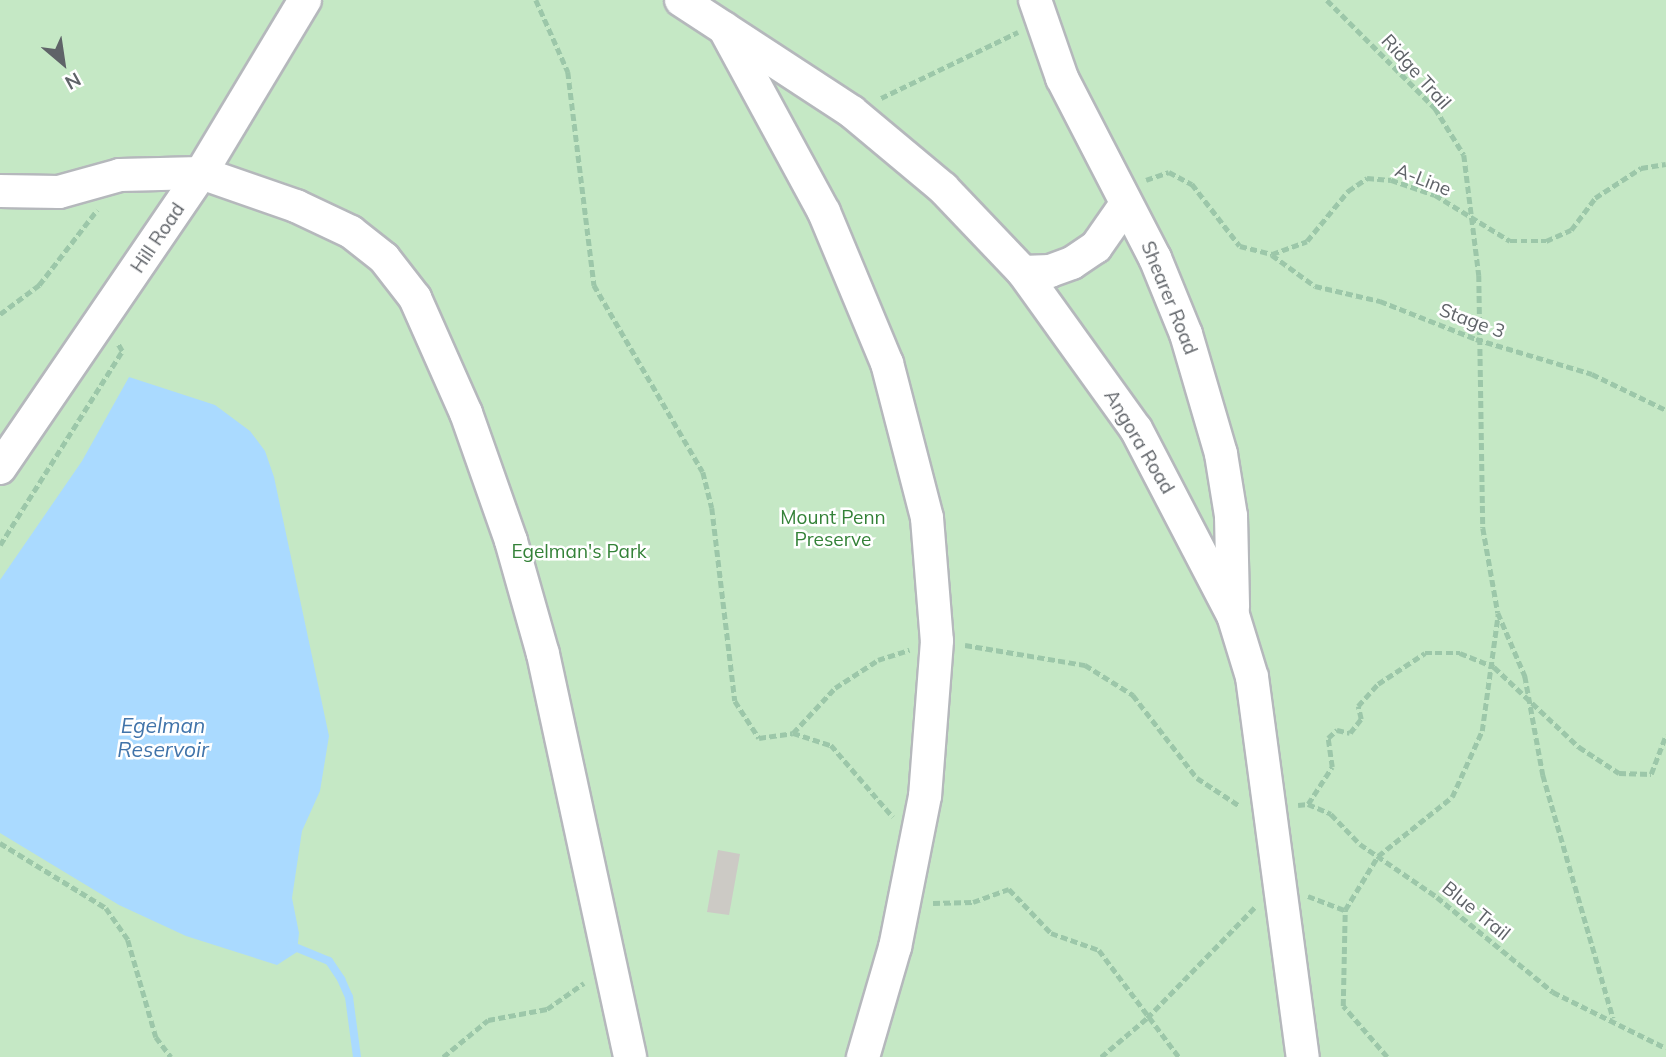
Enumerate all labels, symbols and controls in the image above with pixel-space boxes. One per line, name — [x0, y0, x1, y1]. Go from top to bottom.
north arrow — [28, 28, 98, 98]
street label: Ridge Trail — [1376, 30, 1456, 114]
text: N — [61, 67, 85, 95]
street label: A-Line — [1392, 159, 1454, 201]
street label: Hill Road — [126, 199, 190, 277]
street label: Shearer Road — [1136, 238, 1202, 358]
street label: Stage 3 — [1436, 299, 1508, 343]
street label: Angora Road — [1099, 386, 1179, 498]
park label: Mount Penn Preserve — [780, 507, 886, 551]
park label: Egelman's Park — [511, 541, 647, 563]
water label: Egelman Reservoir — [117, 712, 209, 762]
street label: Blue Trail — [1437, 877, 1515, 945]

